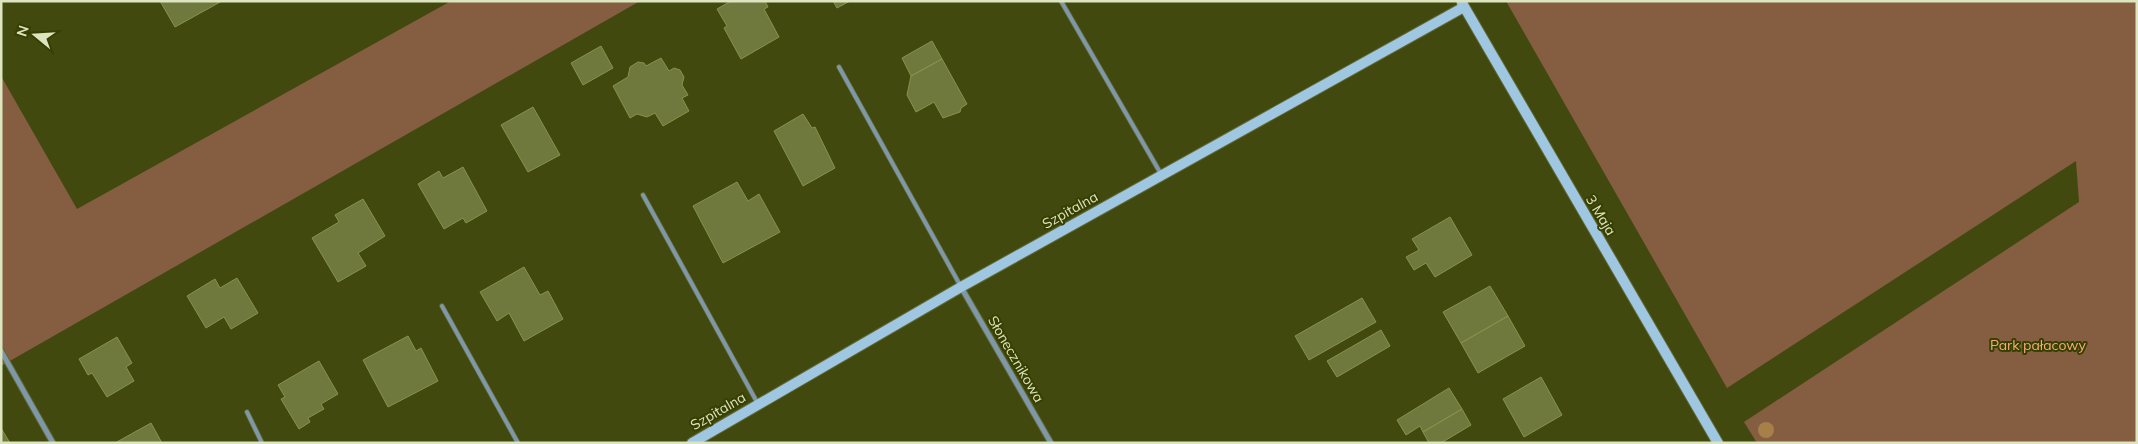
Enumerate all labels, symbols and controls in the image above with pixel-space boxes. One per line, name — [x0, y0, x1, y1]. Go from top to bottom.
north arrow — [10, 10, 60, 60]
text: N — [12, 23, 33, 39]
street label: Szpitalna — [1039, 187, 1101, 233]
street label: 3 Maja — [1582, 191, 1620, 239]
street label: Słonecznikowa — [984, 313, 1048, 405]
park label: Park pałacowy — [1990, 336, 2087, 354]
street label: Szpitalna — [687, 388, 749, 434]

